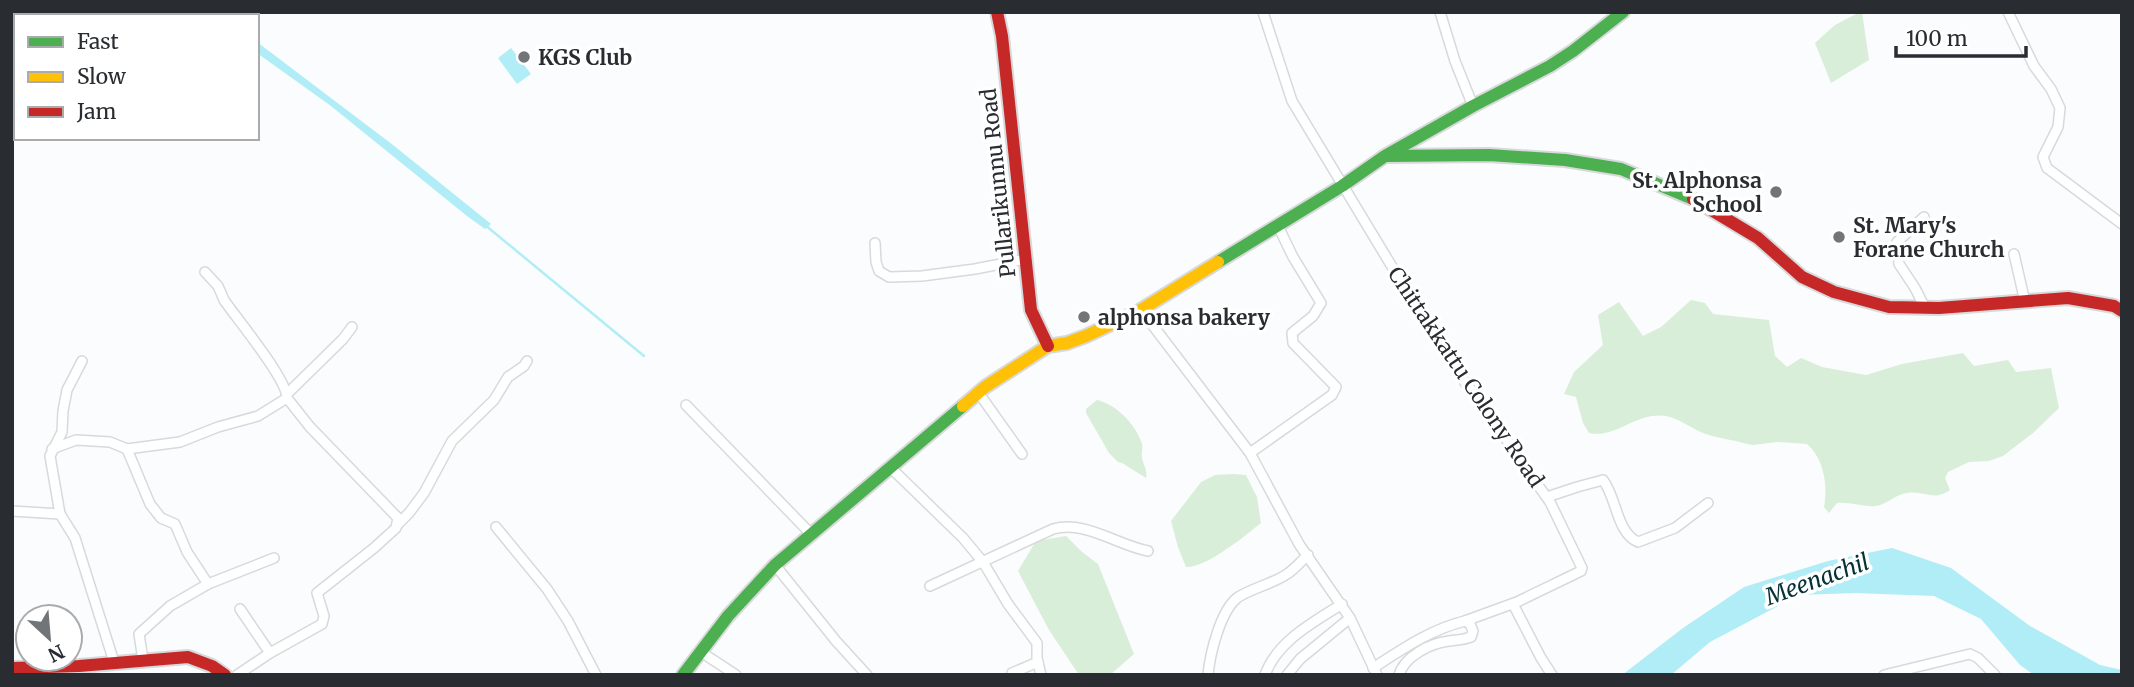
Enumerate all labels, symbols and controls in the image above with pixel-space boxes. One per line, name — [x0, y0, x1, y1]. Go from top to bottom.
legend — [14, 14, 259, 140]
scale bar — [1896, 14, 2025, 58]
text: 100 m — [1906, 25, 1968, 52]
text: Fast — [77, 28, 119, 55]
place label: KGS Club — [538, 44, 632, 71]
marker: KGS Club — [516, 49, 532, 65]
text: Slow — [77, 63, 126, 90]
street label: Pullarikunnu Road — [975, 87, 1021, 279]
text: Jam — [76, 98, 116, 125]
place label: St. Alphonsa School — [1632, 167, 1762, 218]
marker: St. Alphonsa School — [1768, 184, 1784, 200]
place label: St. Mary's Forane Church — [1853, 212, 2004, 263]
marker: St. Mary's Forane Church — [1831, 229, 1847, 245]
street label: Chittakkattu Colony Road — [1382, 262, 1550, 493]
place label: alphonsa bakery — [1098, 304, 1270, 331]
marker: alphonsa bakery — [1076, 309, 1092, 325]
water label: Meenachil — [1760, 547, 1873, 612]
north arrow — [14, 603, 84, 673]
text: N — [44, 639, 68, 667]

